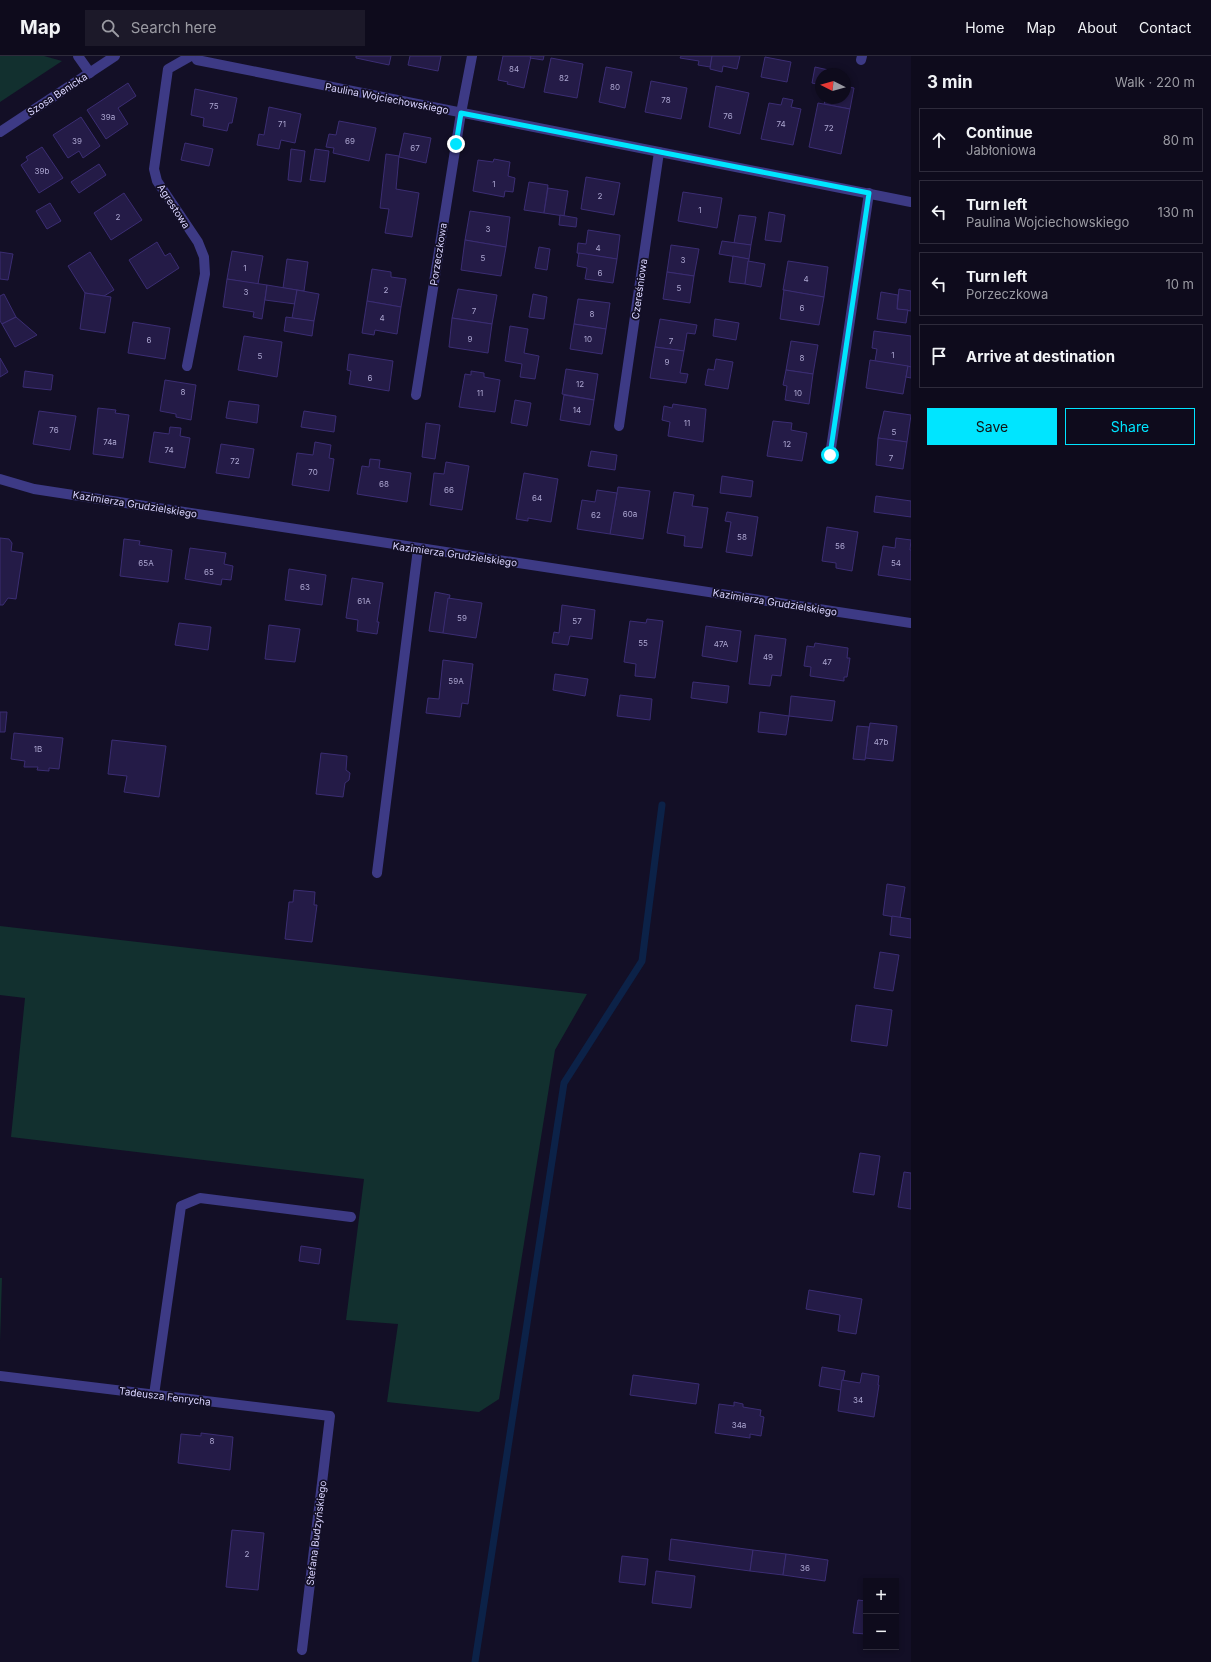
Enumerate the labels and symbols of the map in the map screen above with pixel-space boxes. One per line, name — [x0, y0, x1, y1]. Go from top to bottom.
house number: 84 — [509, 64, 519, 74]
north arrow — [815, 68, 851, 104]
street label: Szosa Benicka — [25, 70, 89, 118]
house number: 82 — [559, 73, 569, 83]
street label: Paulina Wojciechowskiego — [324, 80, 450, 116]
house number: 80 — [610, 82, 620, 92]
house number: 78 — [661, 95, 671, 105]
house number: 75 — [209, 101, 219, 111]
house number: 76 — [723, 111, 733, 121]
house number: 39a — [101, 112, 115, 122]
house number: 71 — [278, 119, 286, 129]
house number: 74 — [776, 119, 786, 129]
house number: 72 — [824, 123, 834, 133]
route end — [447, 135, 465, 153]
house number: 39 — [72, 136, 82, 146]
house number: 69 — [345, 136, 355, 146]
house number: 67 — [410, 143, 420, 153]
house number: 39b — [35, 166, 49, 176]
house number: 1 — [492, 179, 496, 189]
street label: Agrestowa — [155, 182, 193, 230]
house number: 2 — [598, 191, 603, 201]
house number: 1 — [698, 205, 702, 215]
house number: 2 — [116, 212, 121, 222]
street label: Porzeczkowa — [427, 222, 449, 286]
house number: 3 — [486, 224, 491, 234]
house number: 4 — [595, 243, 601, 253]
house number: 5 — [481, 253, 486, 263]
house number: 3 — [681, 255, 686, 265]
street label: Czereśniowa — [629, 258, 649, 320]
house number: 1 — [243, 263, 247, 273]
house number: 6 — [598, 268, 603, 278]
house number: 4 — [803, 274, 809, 284]
house number: 5 — [677, 283, 682, 293]
house number: 2 — [384, 285, 389, 295]
house number: 3 — [244, 287, 249, 297]
house number: 6 — [800, 303, 805, 313]
house number: 7 — [472, 306, 477, 316]
house number: 8 — [590, 309, 595, 319]
house number: 4 — [379, 313, 385, 323]
house number: 9 — [468, 334, 473, 344]
house number: 10 — [584, 334, 592, 344]
house number: 6 — [147, 335, 152, 345]
house number: 7 — [669, 336, 674, 346]
house number: 1 — [891, 350, 895, 360]
house number: 5 — [258, 351, 263, 361]
house number: 8 — [800, 353, 805, 363]
house number: 9 — [665, 357, 670, 367]
house number: 6 — [368, 373, 373, 383]
house number: 12 — [576, 379, 584, 389]
house number: 8 — [181, 387, 186, 397]
house number: 11 — [477, 388, 483, 398]
house number: 10 — [794, 388, 802, 398]
house number: 14 — [573, 405, 581, 415]
house number: 11 — [684, 418, 690, 428]
house number: 76 — [49, 425, 59, 435]
house number: 5 — [892, 427, 897, 437]
house number: 74a — [103, 437, 117, 447]
house number: 12 — [783, 439, 791, 449]
house number: 74 — [164, 445, 174, 455]
route start — [821, 446, 839, 464]
house number: 7 — [889, 453, 894, 463]
house number: 72 — [230, 456, 240, 466]
house number: 70 — [308, 467, 318, 477]
house number: 68 — [379, 479, 389, 489]
house number: 66 — [444, 485, 454, 495]
street label: Kazimierza Grudzielskiego — [72, 488, 198, 520]
house number: 64 — [532, 493, 542, 503]
house number: 60a — [623, 509, 637, 519]
house number: 62 — [591, 510, 601, 520]
house number: 58 — [737, 532, 747, 542]
street label: Kazimierza Grudzielskiego — [392, 539, 518, 569]
house number: 56 — [835, 541, 845, 551]
house number: 65A — [138, 558, 154, 568]
house number: 54 — [891, 558, 901, 568]
house number: 65 — [204, 567, 214, 577]
house number: 63 — [300, 582, 310, 592]
street label: Kazimierza Grudzielskiego — [712, 586, 838, 618]
house number: 61A — [357, 596, 371, 606]
house number: 59 — [457, 613, 467, 623]
house number: 57 — [572, 616, 582, 626]
house number: 55 — [638, 638, 648, 648]
house number: 47A — [714, 639, 729, 649]
house number: 49 — [763, 652, 773, 662]
house number: 47 — [822, 657, 832, 667]
house number: 59A — [448, 676, 464, 686]
house number: 47b — [874, 737, 888, 747]
house number: 1B — [34, 744, 42, 754]
street label: Tadeusza Fenrycha — [118, 1384, 212, 1408]
house number: 34 — [853, 1395, 863, 1405]
house number: 34a — [732, 1420, 746, 1430]
house number: 8 — [210, 1436, 215, 1446]
street label: Stefana Budzyńskiego — [304, 1480, 328, 1586]
house number: 2 — [245, 1549, 250, 1559]
house number: 36 — [800, 1563, 810, 1573]

